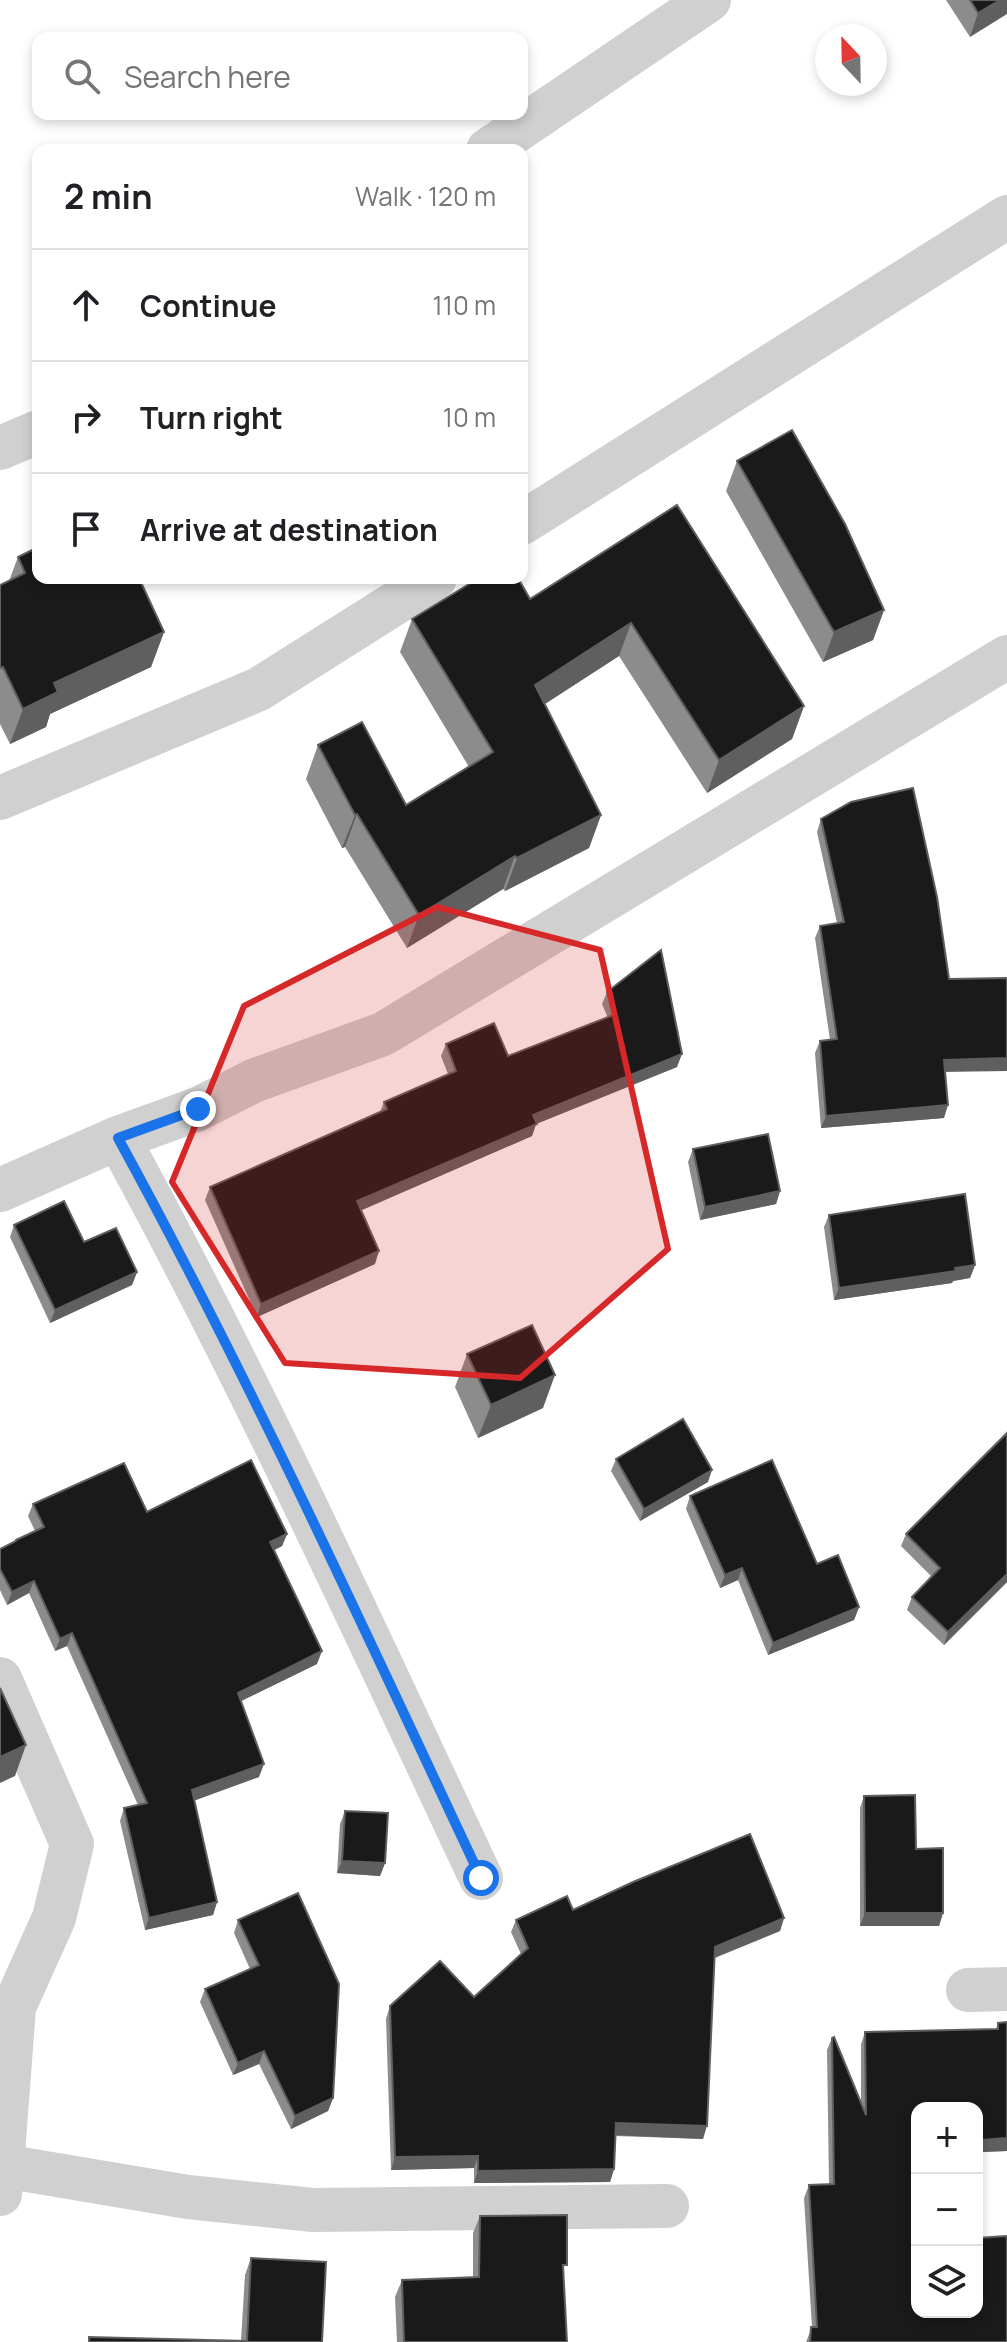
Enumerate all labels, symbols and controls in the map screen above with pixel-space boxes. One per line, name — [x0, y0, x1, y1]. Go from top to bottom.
north arrow — [815, 24, 887, 96]
search box — [32, 32, 528, 120]
icon: search — [60, 54, 104, 98]
text: Search here — [124, 56, 291, 97]
text: 2 min — [64, 173, 152, 219]
text: Walk · 120 m — [355, 178, 496, 214]
icon: ahead — [64, 283, 108, 327]
text: Continue — [140, 285, 276, 326]
text: 110 m — [433, 287, 496, 323]
icon: right — [64, 395, 108, 439]
text: Turn right — [140, 397, 283, 438]
text: 10 m — [443, 399, 496, 435]
icon: arrive — [64, 507, 108, 551]
text: Arrive at destination — [140, 509, 438, 550]
route end — [180, 1091, 216, 1127]
route start — [463, 1860, 499, 1896]
map controls — [911, 2102, 983, 2318]
button: + — [911, 2102, 983, 2174]
button: − — [911, 2174, 983, 2246]
button: layers — [911, 2246, 983, 2318]

